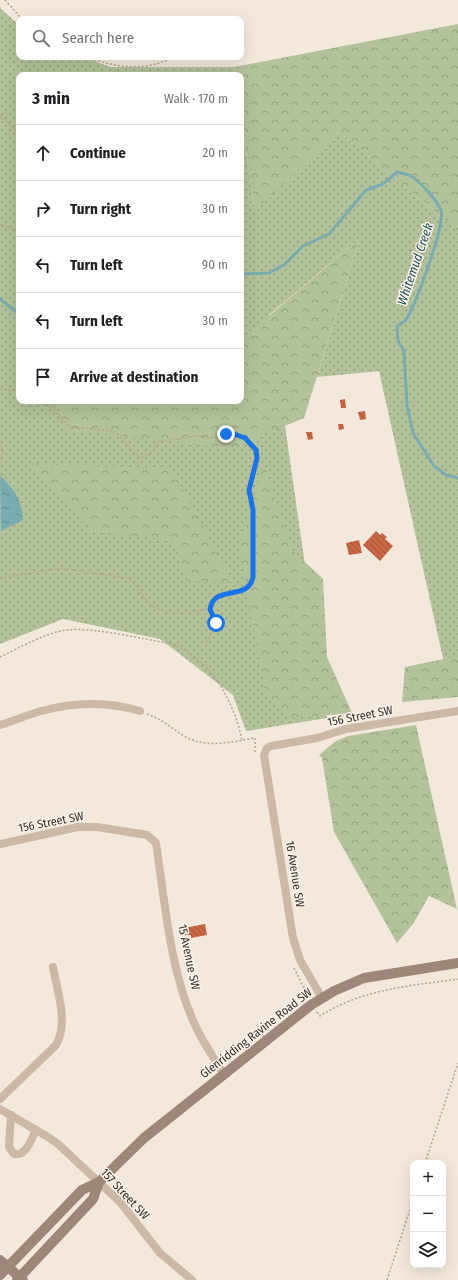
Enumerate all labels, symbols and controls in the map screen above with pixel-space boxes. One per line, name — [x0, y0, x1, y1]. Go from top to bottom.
search box — [16, 16, 244, 60]
icon: search — [30, 27, 52, 49]
text: Search here — [62, 29, 134, 47]
text: 3 min — [32, 88, 70, 109]
text: Walk · 170 m — [164, 91, 228, 106]
icon: ahead — [32, 142, 54, 164]
text: Continue — [70, 144, 126, 162]
text: 20 m — [202, 145, 228, 160]
icon: right — [32, 198, 54, 220]
text: Turn right — [70, 200, 131, 218]
text: 30 m — [202, 201, 228, 216]
water label: Whitemud Creek — [394, 221, 436, 307]
icon: left — [32, 254, 54, 276]
text: Turn left — [70, 256, 123, 274]
text: 90 m — [202, 257, 228, 272]
icon: left — [32, 310, 54, 332]
text: Turn left — [70, 312, 123, 330]
text: 30 m — [202, 313, 228, 328]
icon: arrive — [32, 366, 54, 388]
text: Arrive at destination — [70, 368, 198, 386]
route end — [217, 425, 235, 443]
route start — [207, 614, 225, 632]
street label: 156 Street SW — [326, 703, 394, 729]
street label: 156 Street SW — [17, 809, 85, 835]
street label: 16 Avenue SW — [283, 840, 307, 908]
street label: 15 Avenue SW — [175, 923, 203, 991]
street label: Glenridding Ravine Road SW — [197, 985, 315, 1081]
map controls — [410, 1160, 446, 1268]
button: + — [410, 1160, 446, 1196]
street label: 157 Street SW — [98, 1166, 152, 1222]
button: − — [410, 1196, 446, 1232]
button: layers — [410, 1232, 446, 1268]

